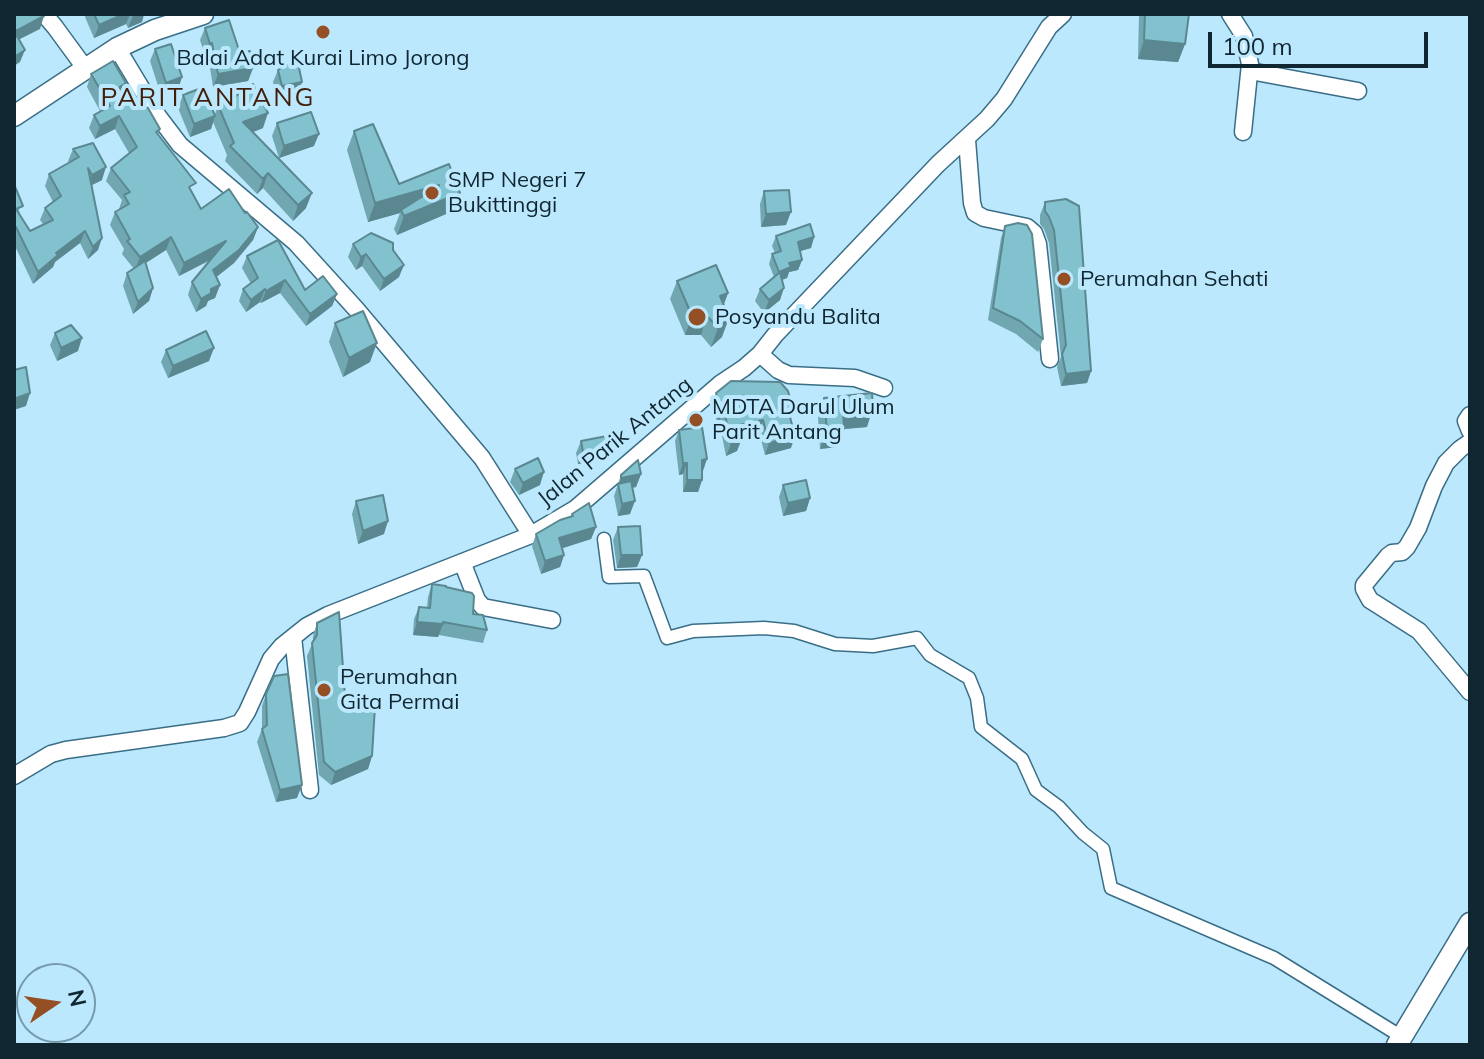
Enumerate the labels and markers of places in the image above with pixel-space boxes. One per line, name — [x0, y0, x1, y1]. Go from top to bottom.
marker: Balai Adat Kurai Limo Jorong — [314, 23, 332, 41]
place label: Balai Adat Kurai Limo Jorong — [176, 45, 470, 71]
place label: SMP Negeri 7 Bukittinggi — [448, 167, 586, 218]
marker: SMP Negeri 7 Bukittinggi — [423, 184, 441, 202]
place label: Perumahan Sehati — [1080, 266, 1268, 292]
marker: Perumahan Sehati — [1055, 270, 1073, 288]
place label: Posyandu Balita — [715, 304, 881, 330]
marker: Posyandu Balita — [686, 306, 708, 328]
place label: MDTA Darul Ulum Parit Antang — [712, 394, 894, 446]
marker: MDTA Darul Ulum Parit Antang — [687, 411, 705, 429]
place label: Perumahan Gita Permai — [340, 664, 459, 716]
marker: Perumahan Gita Permai — [315, 681, 333, 699]

